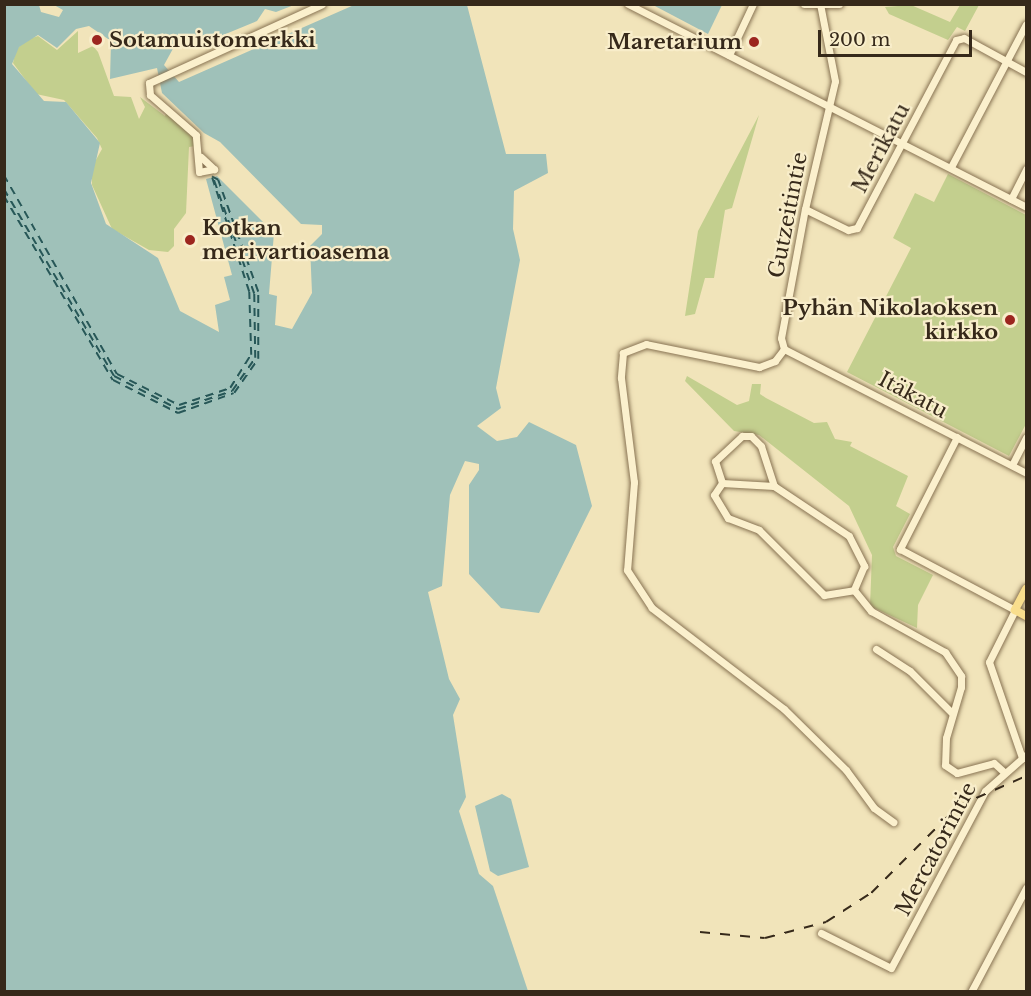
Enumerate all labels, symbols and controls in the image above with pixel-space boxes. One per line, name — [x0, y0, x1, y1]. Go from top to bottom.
scale bar — [821, 18, 976, 56]
place label: Sotamuistomerkki — [109, 27, 316, 53]
place label: Maretarium — [607, 29, 742, 55]
text: 200 m — [829, 29, 890, 51]
marker: Sotamuistomerkki — [90, 33, 104, 47]
marker: Maretarium — [747, 35, 761, 49]
street label: Merikatu — [847, 99, 915, 197]
street label: Gutzeitintie — [763, 150, 813, 280]
place label: Kotkan merivartioasema — [202, 215, 390, 265]
marker: Kotkan merivartioasema — [183, 233, 197, 247]
place label: Pyhän Nikolaoksen kirkko — [783, 295, 998, 345]
marker: Pyhän Nikolaoksen kirkko — [1003, 313, 1017, 327]
street label: Itäkatu — [874, 366, 952, 424]
street label: Mercatorintie — [890, 778, 982, 920]

